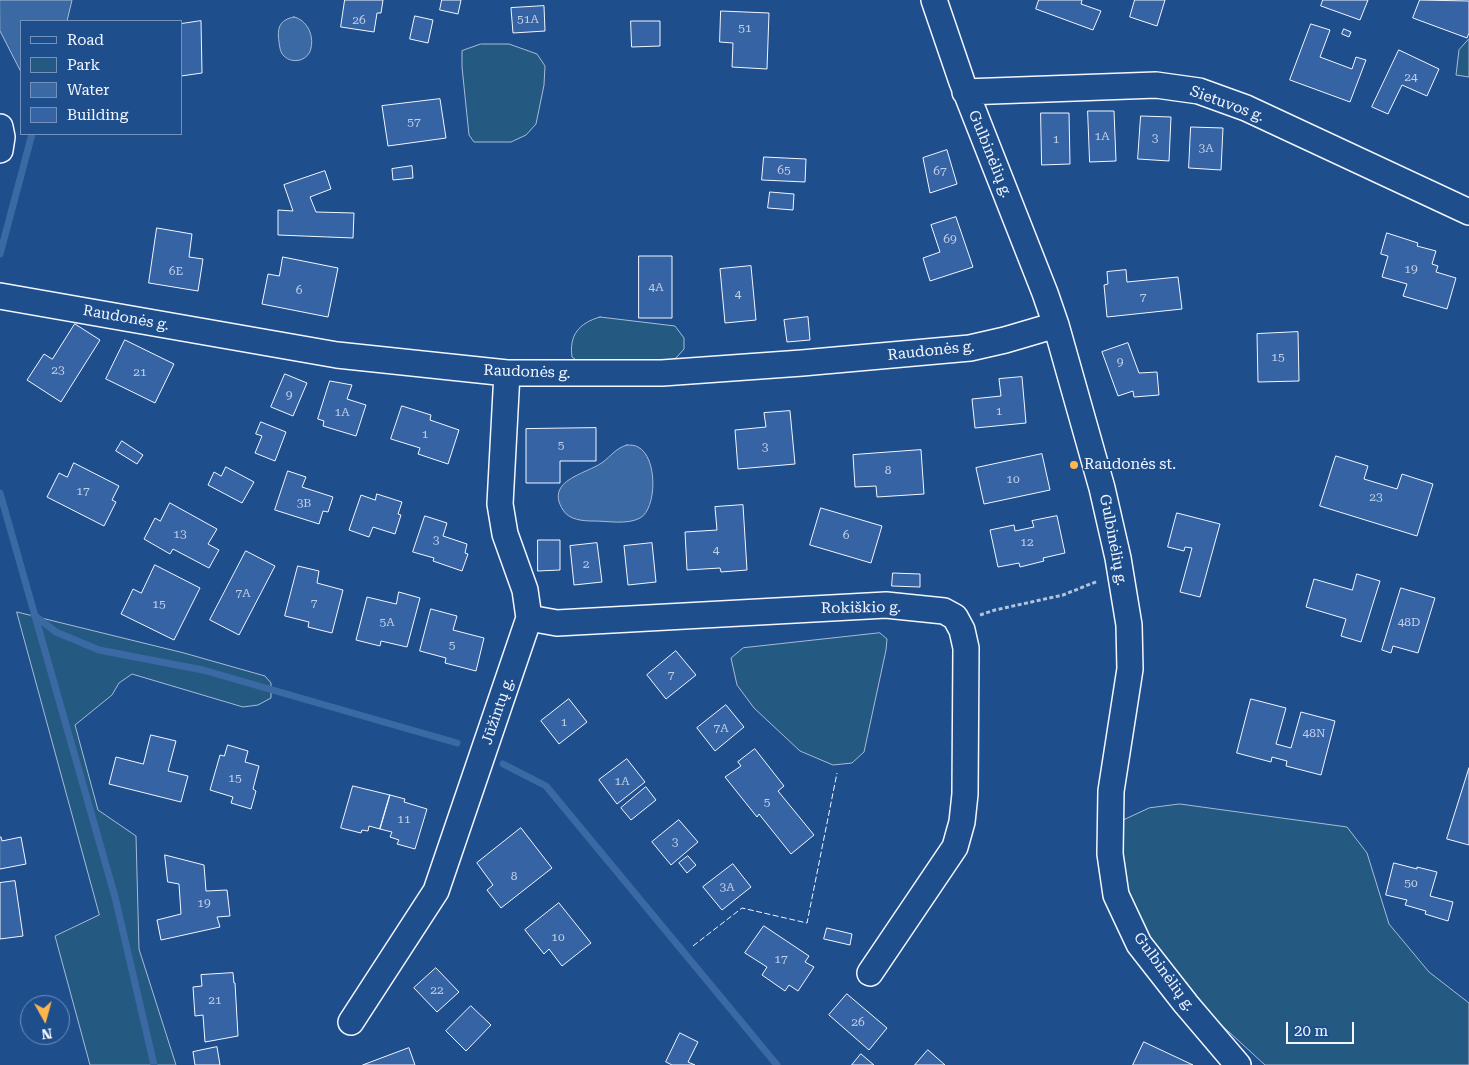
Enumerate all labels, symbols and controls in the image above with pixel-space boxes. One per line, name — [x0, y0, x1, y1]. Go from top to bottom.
house number: 51A — [517, 12, 539, 26]
house number: 26 — [352, 13, 366, 27]
legend — [20, 20, 182, 135]
house number: 51 — [738, 21, 752, 35]
text: Road — [67, 31, 104, 49]
text: Park — [67, 56, 100, 74]
house number: 24 — [1404, 70, 1418, 84]
text: Water — [67, 81, 109, 99]
street label: Sietuvos g. — [1187, 82, 1267, 126]
text: Building — [67, 106, 128, 124]
street label: Gulbinėlių g. — [964, 108, 1016, 200]
house number: 57 — [407, 115, 421, 129]
house number: 1A — [1094, 129, 1110, 143]
house number: 3 — [1152, 131, 1158, 145]
house number: 1 — [1053, 132, 1059, 146]
house number: 3A — [1198, 141, 1214, 155]
house number: 65 — [777, 163, 791, 177]
house number: 67 — [933, 164, 947, 178]
house number: 69 — [943, 232, 957, 246]
house number: 19 — [1404, 262, 1418, 276]
house number: 6E — [169, 264, 183, 278]
house number: 4A — [648, 280, 664, 294]
house number: 6 — [296, 283, 302, 297]
house number: 4 — [735, 287, 741, 301]
house number: 7 — [1140, 290, 1146, 304]
street label: Raudonės g. — [81, 302, 171, 334]
street label: Raudonės g. — [887, 337, 975, 365]
house number: 15 — [1271, 350, 1285, 364]
house number: 9 — [1117, 355, 1123, 369]
street label: Raudonės g. — [483, 361, 571, 383]
house number: 23 — [51, 363, 65, 377]
house number: 21 — [133, 365, 147, 379]
house number: 9 — [286, 388, 292, 402]
house number: 1 — [996, 404, 1002, 418]
house number: 1A — [334, 405, 350, 419]
house number: 1 — [422, 427, 428, 441]
house number: 5 — [558, 438, 564, 452]
house number: 3 — [762, 440, 768, 454]
place label: Raudonės st. — [1084, 456, 1176, 474]
marker: Raudonės st. — [1068, 459, 1080, 471]
house number: 8 — [885, 463, 891, 477]
house number: 10 — [1006, 472, 1020, 486]
house number: 17 — [76, 484, 90, 498]
house number: 23 — [1369, 490, 1383, 504]
street label: Gulbinėlių g. — [1095, 493, 1131, 587]
house number: 3B — [297, 496, 311, 510]
house number: 13 — [173, 527, 187, 541]
house number: 6 — [843, 528, 849, 542]
house number: 3 — [433, 533, 439, 547]
house number: 12 — [1020, 535, 1034, 549]
house number: 4 — [713, 543, 719, 557]
house number: 2 — [583, 557, 589, 571]
house number: 7A — [235, 586, 251, 600]
house number: 7 — [311, 596, 317, 610]
house number: 15 — [152, 597, 166, 611]
street label: Rokiškio g. — [821, 598, 901, 618]
house number: 5A — [379, 615, 395, 629]
house number: 48D — [1398, 615, 1420, 629]
house number: 5 — [449, 638, 455, 652]
house number: 7 — [668, 668, 674, 682]
street label: Jūžintų g. — [478, 675, 518, 747]
house number: 1 — [561, 715, 567, 729]
house number: 7A — [713, 721, 729, 735]
house number: 48N — [1302, 726, 1326, 740]
house number: 15 — [228, 771, 242, 785]
house number: 1A — [614, 774, 630, 788]
house number: 5 — [764, 795, 770, 809]
house number: 11 — [397, 812, 411, 826]
house number: 3 — [672, 835, 678, 849]
house number: 8 — [511, 869, 517, 883]
house number: 50 — [1404, 876, 1418, 890]
house number: 3A — [719, 880, 735, 894]
house number: 19 — [197, 896, 211, 910]
street label: Gulbinėlių g. — [1129, 929, 1199, 1015]
house number: 10 — [551, 930, 565, 944]
house number: 17 — [774, 952, 788, 966]
house number: 22 — [430, 983, 444, 997]
house number: 21 — [208, 993, 222, 1007]
north arrow — [20, 995, 70, 1045]
scale bar — [1289, 1012, 1356, 1044]
house number: 26 — [851, 1015, 865, 1029]
text: 20 m — [1294, 1022, 1328, 1040]
text: N — [40, 1025, 53, 1042]

